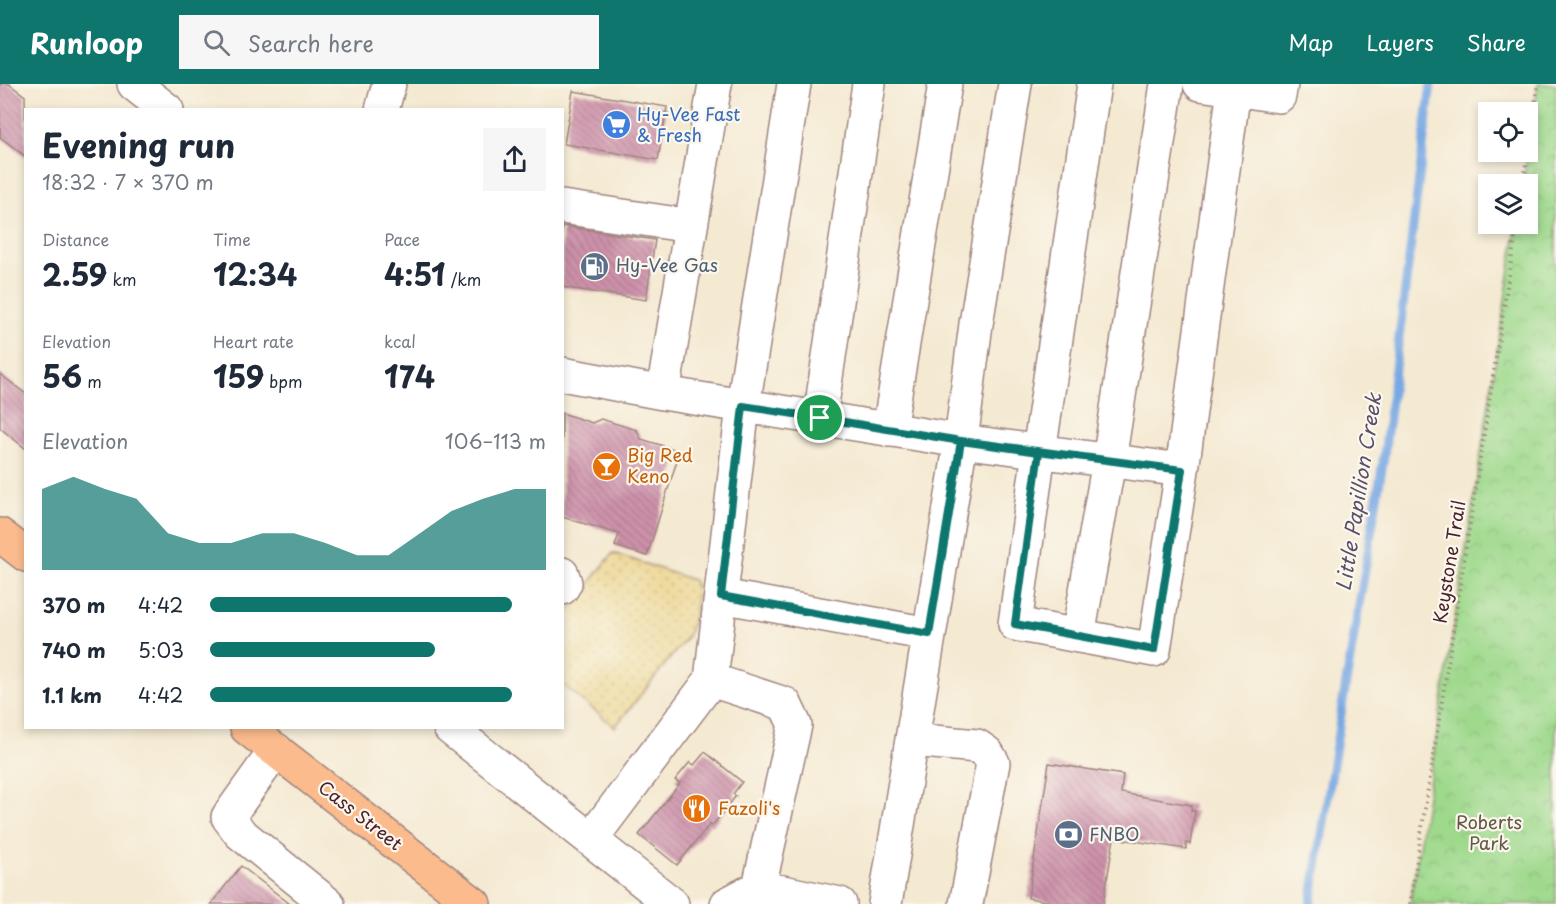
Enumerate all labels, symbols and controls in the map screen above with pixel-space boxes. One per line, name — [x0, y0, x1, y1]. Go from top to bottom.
search box — [179, 15, 599, 69]
text: Runloop — [30, 21, 143, 64]
icon: search — [200, 26, 233, 59]
text: Search here — [248, 26, 374, 59]
text: Map — [1289, 26, 1333, 58]
text: Layers — [1366, 26, 1434, 58]
text: Share — [1467, 26, 1526, 58]
place label: Hy-Vee Fast & Fresh — [637, 100, 741, 148]
map controls — [1478, 102, 1538, 234]
button: locate — [1478, 102, 1538, 162]
supermarket icon: Hy-Vee Fast & Fresh — [600, 109, 632, 141]
text: Evening run — [42, 119, 235, 169]
button: share — [483, 128, 546, 191]
text: 18:32 · 7 × 370 m — [42, 167, 214, 197]
button: layers — [1478, 174, 1538, 234]
text: Distance — [42, 227, 109, 251]
text: Time — [213, 227, 251, 251]
text: Pace — [384, 227, 420, 251]
fuel station icon: Hy-Vee Gas — [579, 250, 611, 282]
text: 2.59 — [42, 251, 107, 296]
text: 12:34 — [213, 251, 297, 296]
text: 4:51 — [384, 251, 445, 296]
place label: Hy-Vee Gas — [616, 251, 718, 278]
text: km — [107, 267, 137, 291]
text: /km — [445, 267, 481, 291]
text: Elevation — [42, 329, 111, 353]
text: Heart rate — [213, 329, 294, 353]
text: kcal — [384, 329, 416, 353]
text: 56 — [42, 353, 82, 398]
text: 159 — [213, 353, 264, 398]
text: 174 — [384, 353, 435, 398]
text: m — [82, 369, 102, 393]
text: bpm — [264, 369, 303, 393]
water label: Little Papillion Creek — [1328, 390, 1389, 593]
pin — [794, 392, 845, 443]
icon: arrive — [803, 401, 836, 434]
text: Elevation — [42, 426, 128, 456]
text: 106–113 m — [445, 426, 546, 456]
place label: Big Red Keno — [627, 441, 693, 489]
bar icon: Big Red Keno — [590, 450, 622, 482]
street label: Keystone Trail — [1425, 498, 1472, 625]
text: 370 m — [42, 590, 106, 620]
text: 4:42 — [138, 590, 183, 620]
text: 740 m — [42, 635, 106, 665]
text: 5:03 — [138, 635, 184, 665]
text: 1.1 km — [42, 680, 102, 710]
text: 4:42 — [138, 680, 183, 710]
street label: Cass Street — [313, 773, 409, 856]
restaurant icon: Fazoli's — [681, 793, 713, 825]
place label: Fazoli's — [718, 794, 780, 821]
park label: Roberts Park — [1456, 808, 1522, 856]
bank icon: FNBO — [1052, 819, 1084, 851]
place label: FNBO — [1089, 820, 1140, 847]

